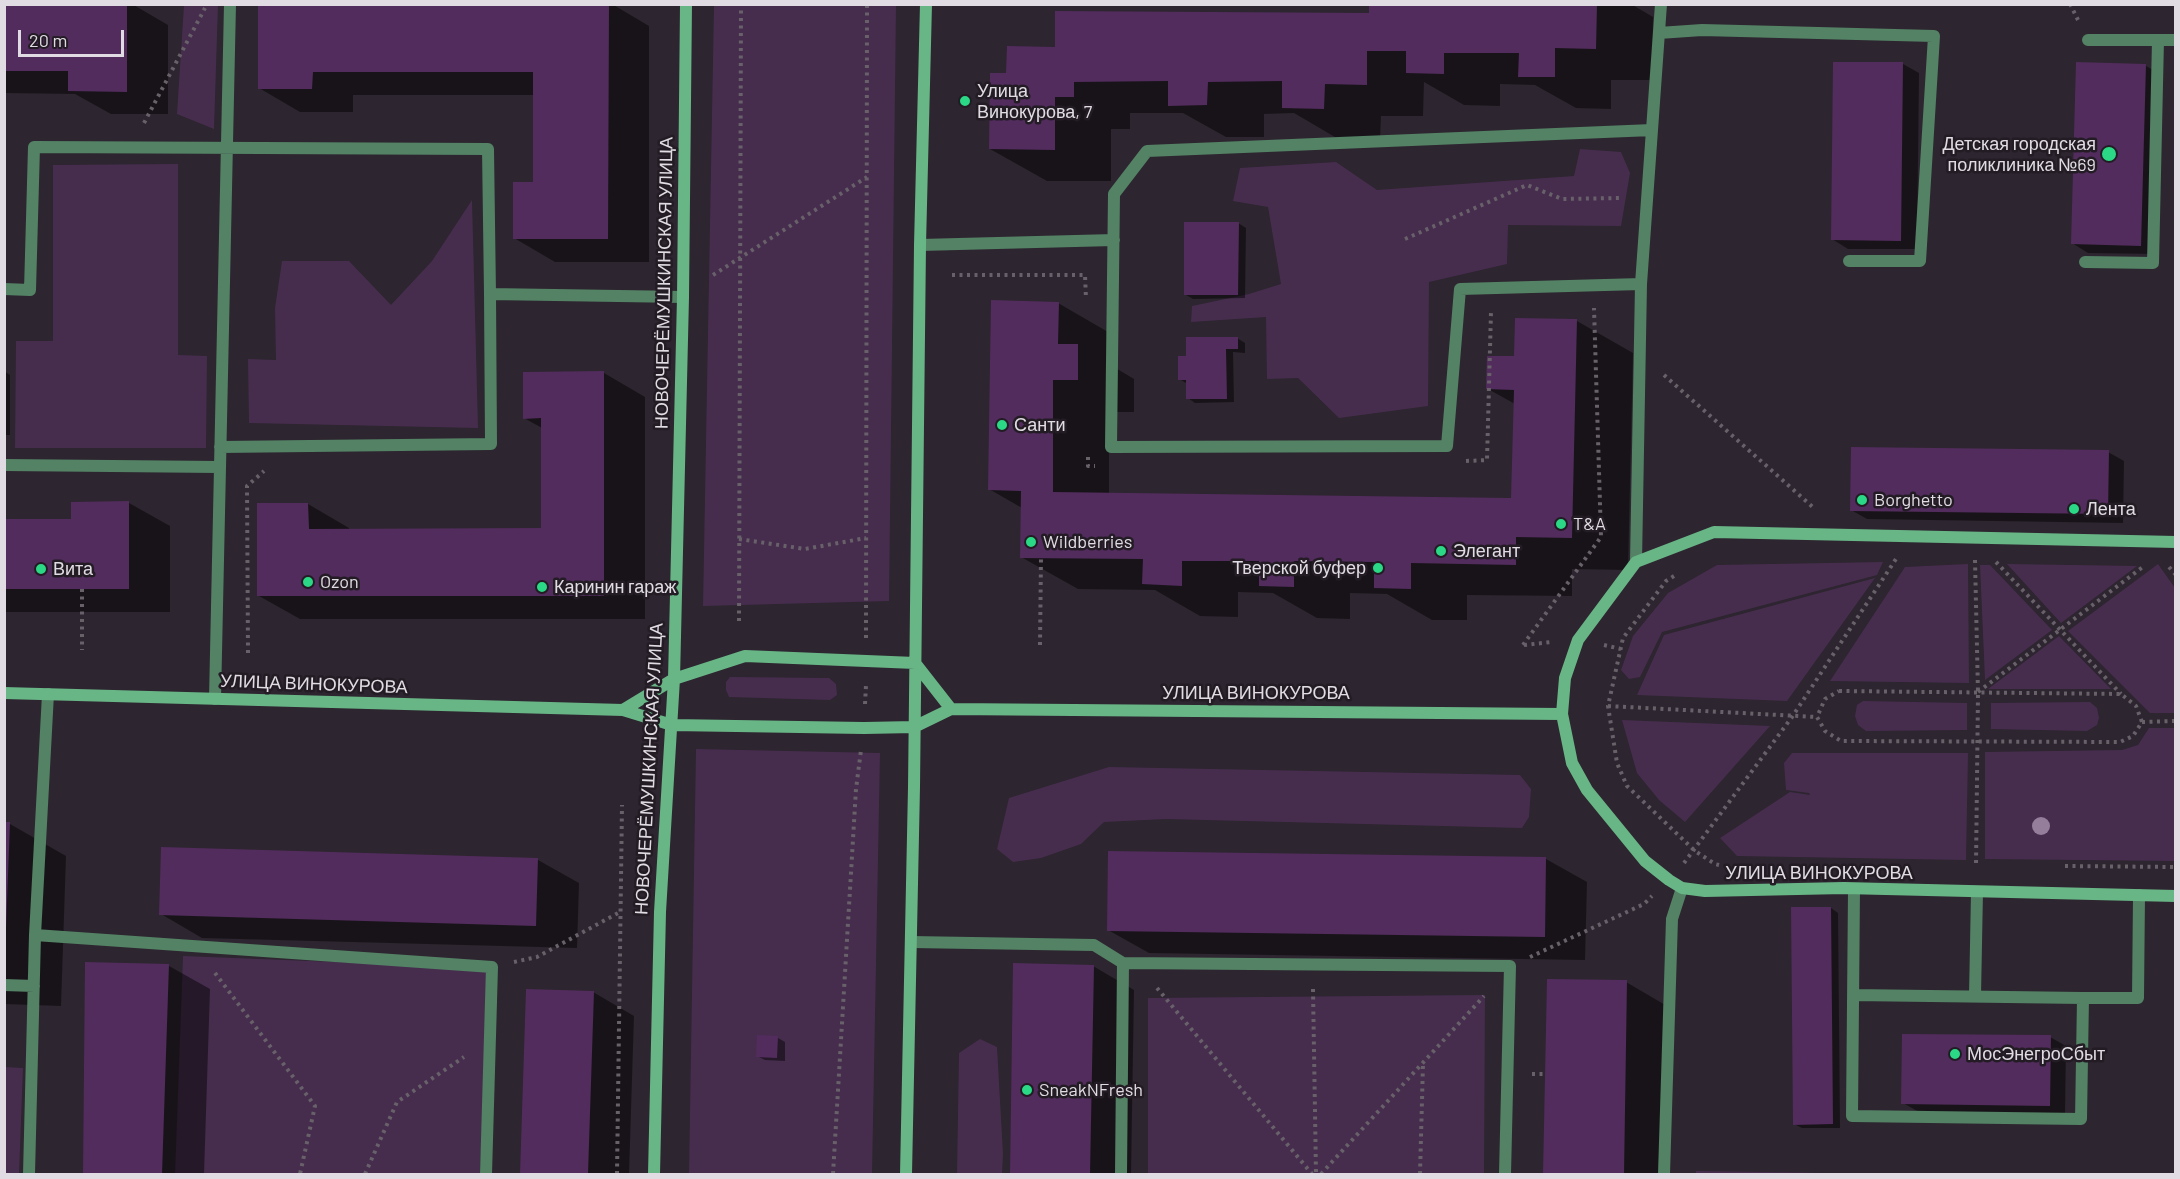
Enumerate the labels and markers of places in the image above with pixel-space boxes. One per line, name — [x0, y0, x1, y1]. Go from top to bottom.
place label: Улица Винокурова, 7 — [977, 80, 1092, 122]
marker: Улица Винокурова, 7 — [958, 94, 972, 108]
place label: Детская городская поликлиника №69 — [1942, 133, 2096, 176]
marker: Детская городская поликлиника №69 — [2100, 145, 2118, 163]
place label: Санти — [1014, 414, 1065, 436]
marker: Санти — [995, 418, 1009, 432]
place label: Borghetto — [1874, 489, 1953, 511]
marker: Borghetto — [1855, 493, 1869, 507]
place label: Лента — [2086, 498, 2136, 520]
marker: Лента — [2067, 502, 2081, 516]
place label: T&A — [1573, 513, 1606, 535]
marker: T&A — [1554, 517, 1568, 531]
place label: Wildberries — [1043, 531, 1132, 553]
marker: Wildberries — [1024, 535, 1038, 549]
place label: Элегант — [1453, 540, 1520, 562]
marker: Элегант — [1434, 544, 1448, 558]
place label: Тверской буфер — [1232, 557, 1366, 579]
place label: Вита — [53, 558, 93, 580]
marker: Тверской буфер — [1371, 561, 1385, 575]
marker: Вита — [34, 562, 48, 576]
place label: Ozon — [320, 571, 359, 593]
marker: Ozon — [301, 575, 315, 589]
place label: Каринин гараж — [554, 576, 676, 598]
marker: Каринин гараж — [535, 580, 549, 594]
place label: МосЭнегроСбыт — [1967, 1043, 2105, 1065]
marker: МосЭнегроСбыт — [1948, 1047, 1962, 1061]
place label: SneakNFresh — [1039, 1079, 1143, 1101]
marker: SneakNFresh — [1020, 1083, 1034, 1097]

